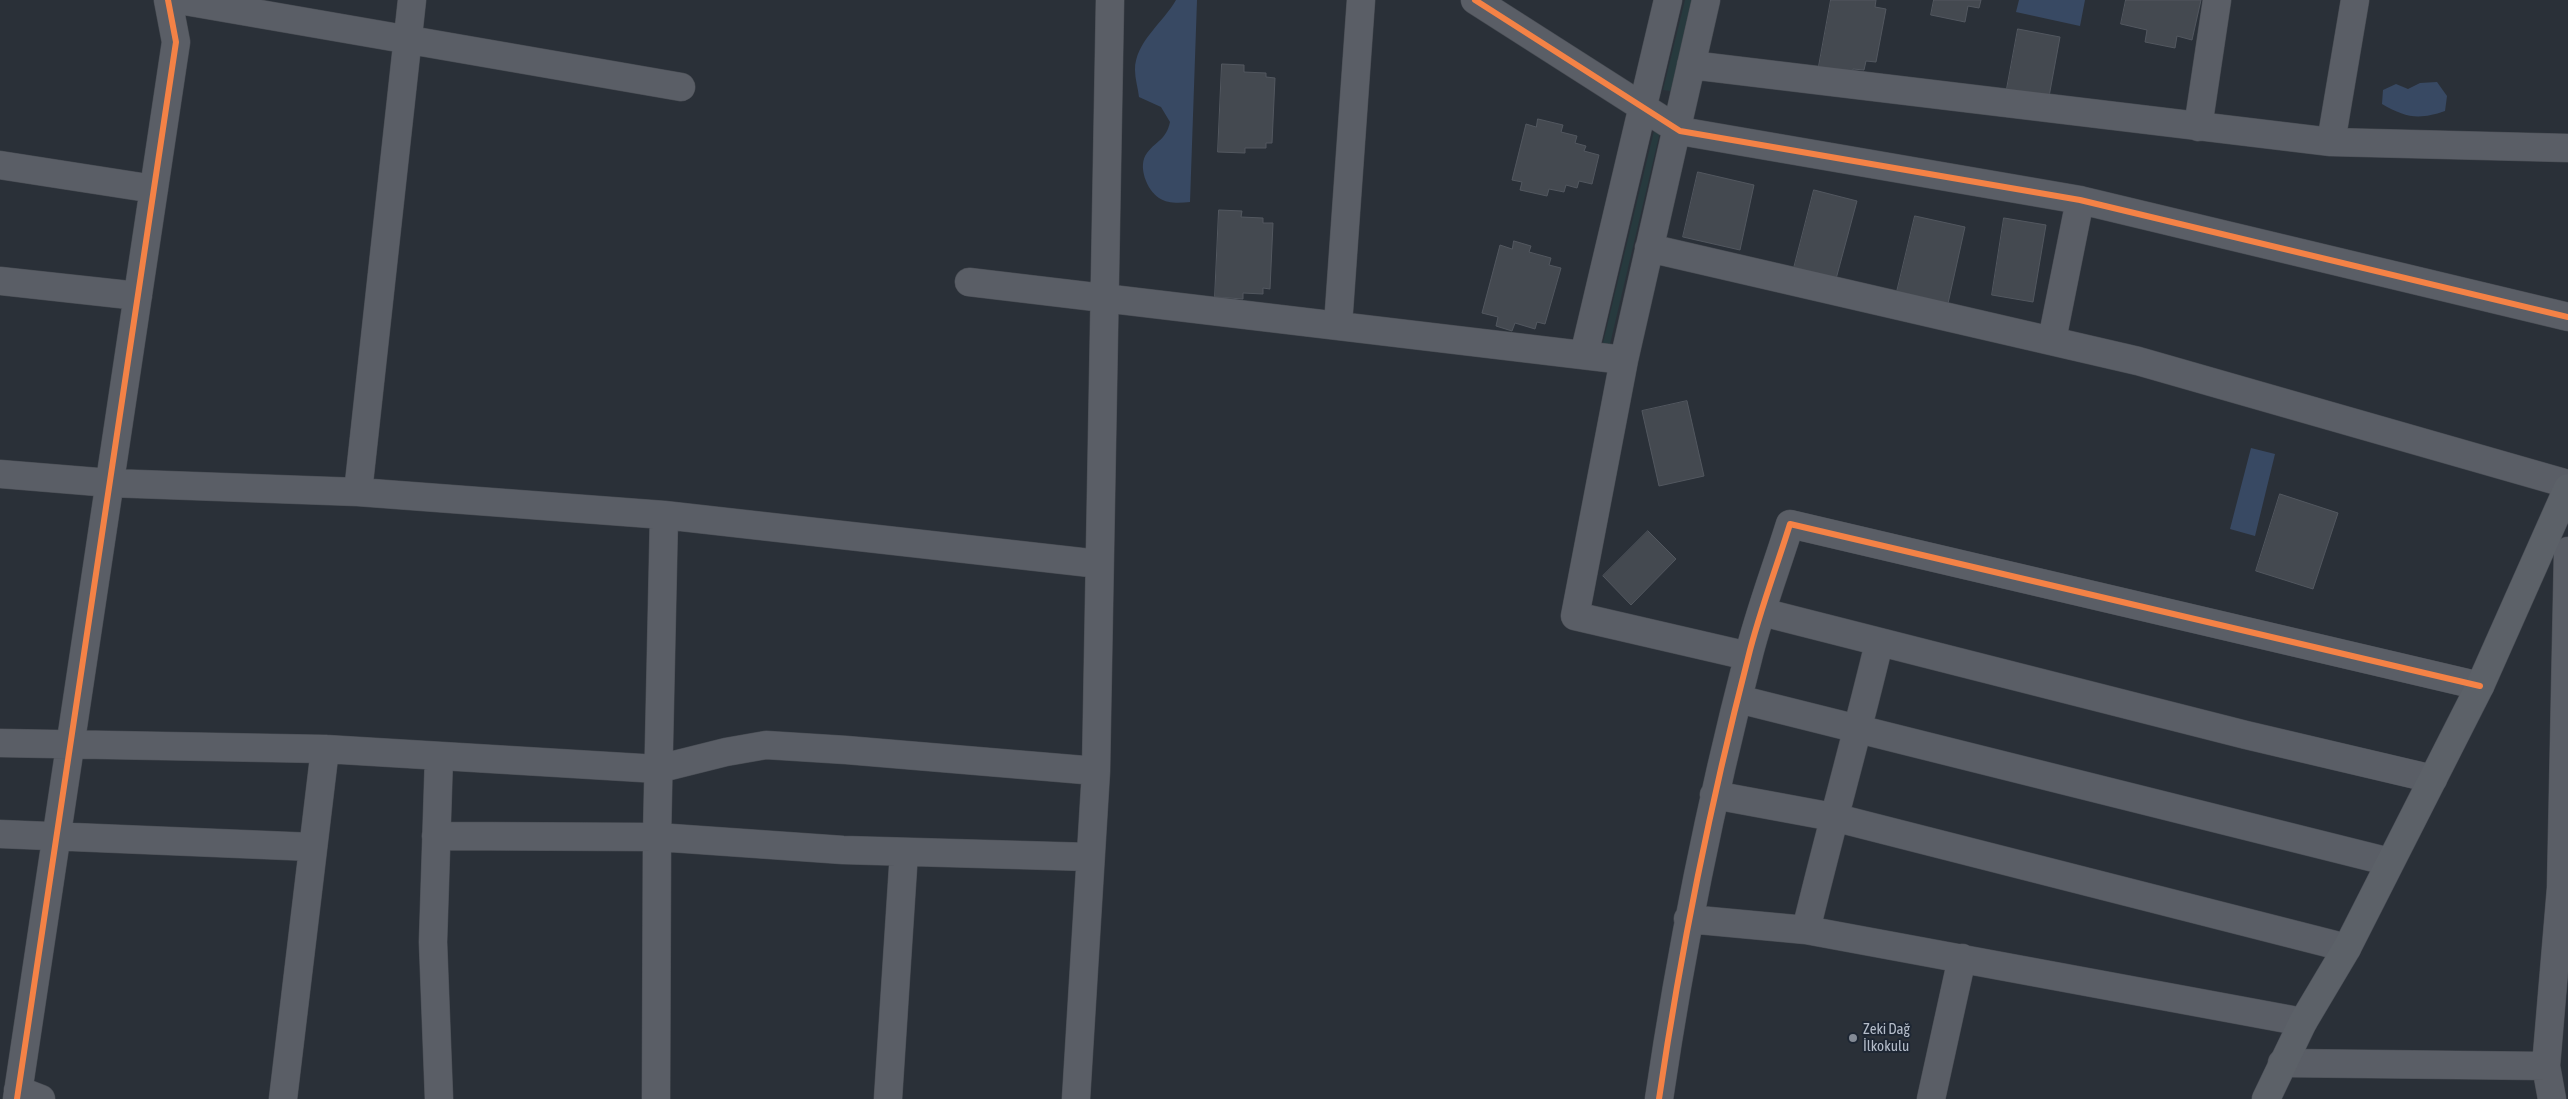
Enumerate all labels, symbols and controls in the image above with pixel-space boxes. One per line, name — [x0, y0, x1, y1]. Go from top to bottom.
place label: Zeki Dağ İlkokulu — [1863, 1020, 1910, 1055]
marker: Zeki Dağ İlkokulu — [1847, 1032, 1859, 1044]

